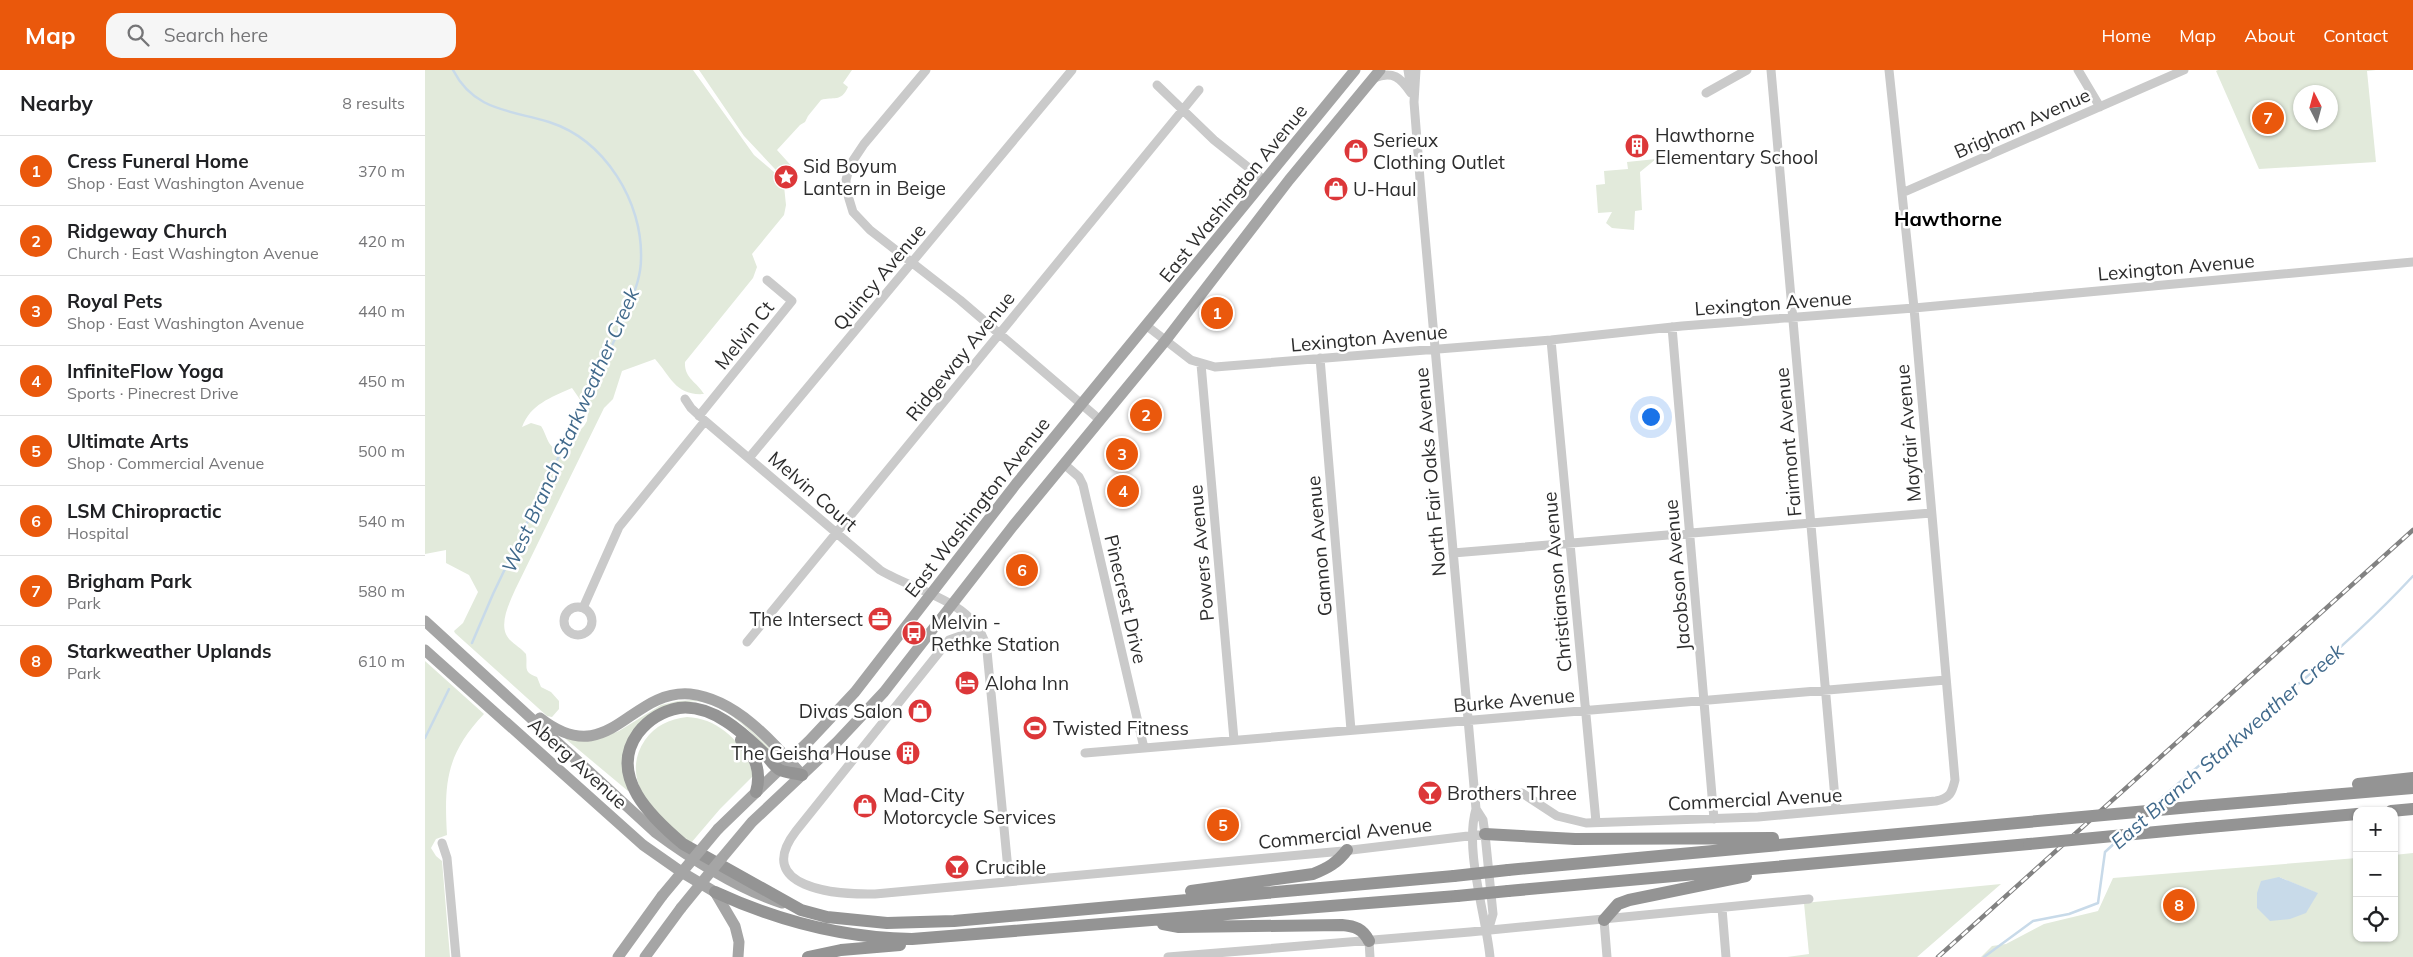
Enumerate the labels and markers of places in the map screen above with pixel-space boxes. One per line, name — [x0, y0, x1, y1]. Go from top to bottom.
pin: 7 — [2252, 99, 2284, 137]
place label: Hawthorne Elementary School — [1655, 123, 1818, 169]
place label: Serieux Clothing Outlet — [1373, 128, 1505, 174]
building icon: Hawthorne Elementary School — [1624, 133, 1650, 159]
shop icon: Serieux Clothing Outlet — [1343, 138, 1369, 164]
place label: Sid Boyum Lantern in Beige — [803, 154, 946, 200]
place icon: Sid Boyum Lantern in Beige — [773, 164, 799, 190]
shop icon: U-Haul — [1323, 176, 1349, 202]
place label: U-Haul — [1353, 177, 1416, 201]
pin: 1 — [1201, 294, 1233, 332]
pin: 2 — [1130, 396, 1162, 434]
pin: 3 — [1106, 435, 1138, 473]
pin: 4 — [1107, 472, 1139, 510]
pin: 6 — [1006, 551, 1038, 589]
office icon: The Intersect — [867, 606, 893, 632]
place label: The Intersect — [750, 607, 863, 631]
place label: Melvin - Rethke Station — [931, 610, 1060, 656]
bus stop icon: Melvin - Rethke Station — [901, 620, 927, 646]
hotel icon: Aloha Inn — [954, 670, 980, 696]
place label: Aloha Inn — [985, 671, 1069, 695]
shop icon: Divas Salon — [907, 698, 933, 724]
place label: Divas Salon — [799, 699, 903, 723]
sports icon: Twisted Fitness — [1022, 715, 1048, 741]
place label: Twisted Fitness — [1053, 716, 1189, 740]
building icon: The Geisha House — [895, 740, 921, 766]
place label: The Geisha House — [731, 741, 891, 765]
bar icon: Brothers Three — [1417, 780, 1443, 806]
place label: Brothers Three — [1447, 781, 1577, 805]
place label: Mad-City Motorcycle Services — [883, 783, 1056, 829]
shop icon: Mad-City Motorcycle Services — [852, 793, 878, 819]
pin: 5 — [1207, 806, 1239, 844]
bar icon: Crucible — [944, 854, 970, 880]
place label: Crucible — [975, 855, 1046, 879]
pin: 8 — [2163, 886, 2195, 924]

